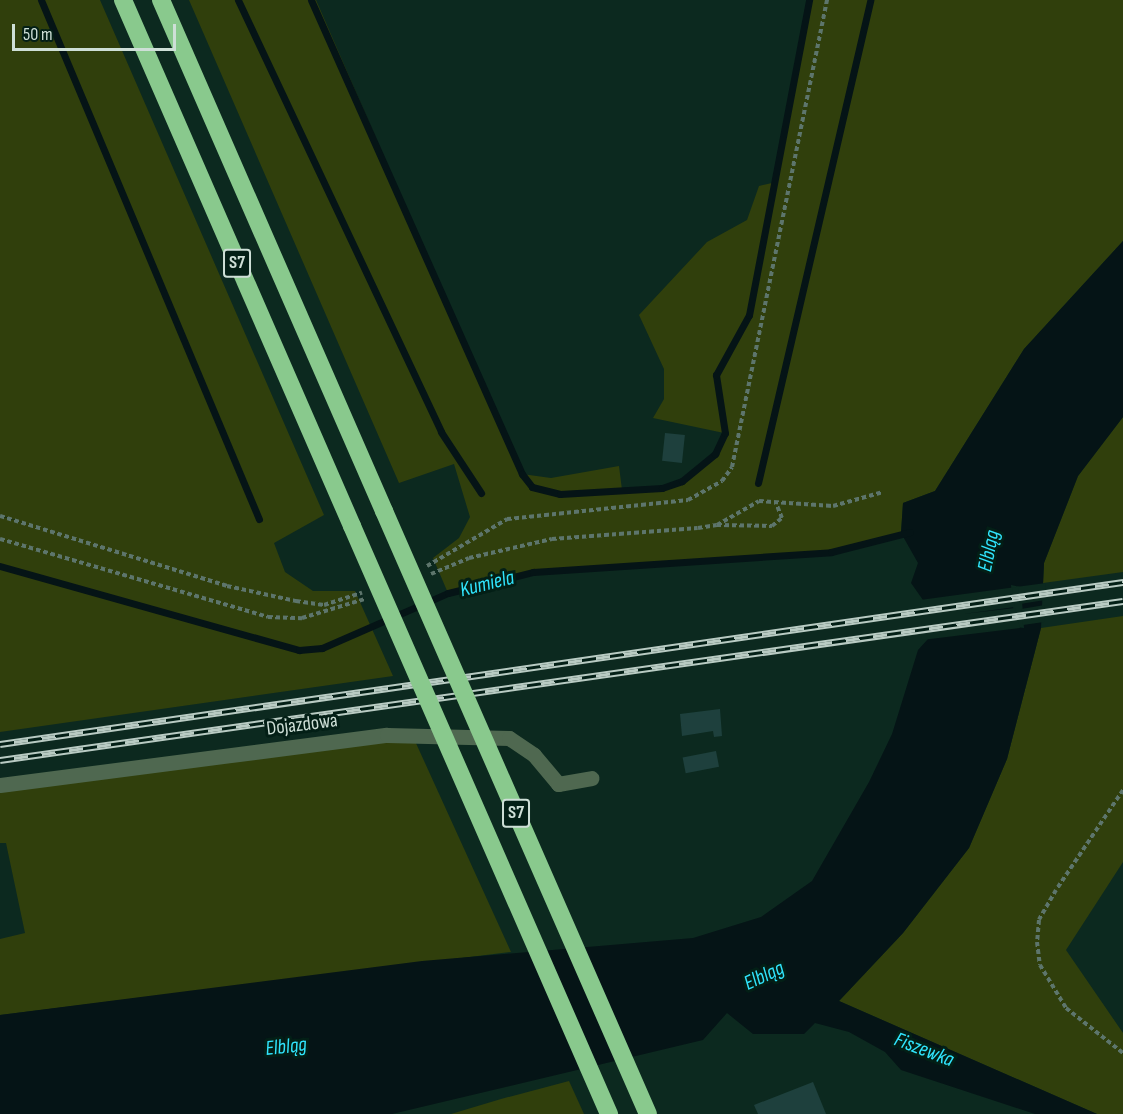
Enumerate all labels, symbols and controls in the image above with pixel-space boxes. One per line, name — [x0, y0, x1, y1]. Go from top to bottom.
scale bar — [15, 12, 178, 50]
text: 50 m — [23, 24, 53, 45]
road number: S7 — [222, 248, 252, 278]
water label: Elbląg — [973, 528, 1005, 574]
water label: Kumiela — [457, 565, 517, 603]
street label: Dojazdowa — [265, 709, 339, 741]
road number: S7 — [501, 798, 531, 828]
water label: Elbląg — [740, 956, 788, 996]
water label: Fiszewka — [891, 1027, 957, 1073]
water label: Elbląg — [264, 1032, 308, 1062]

